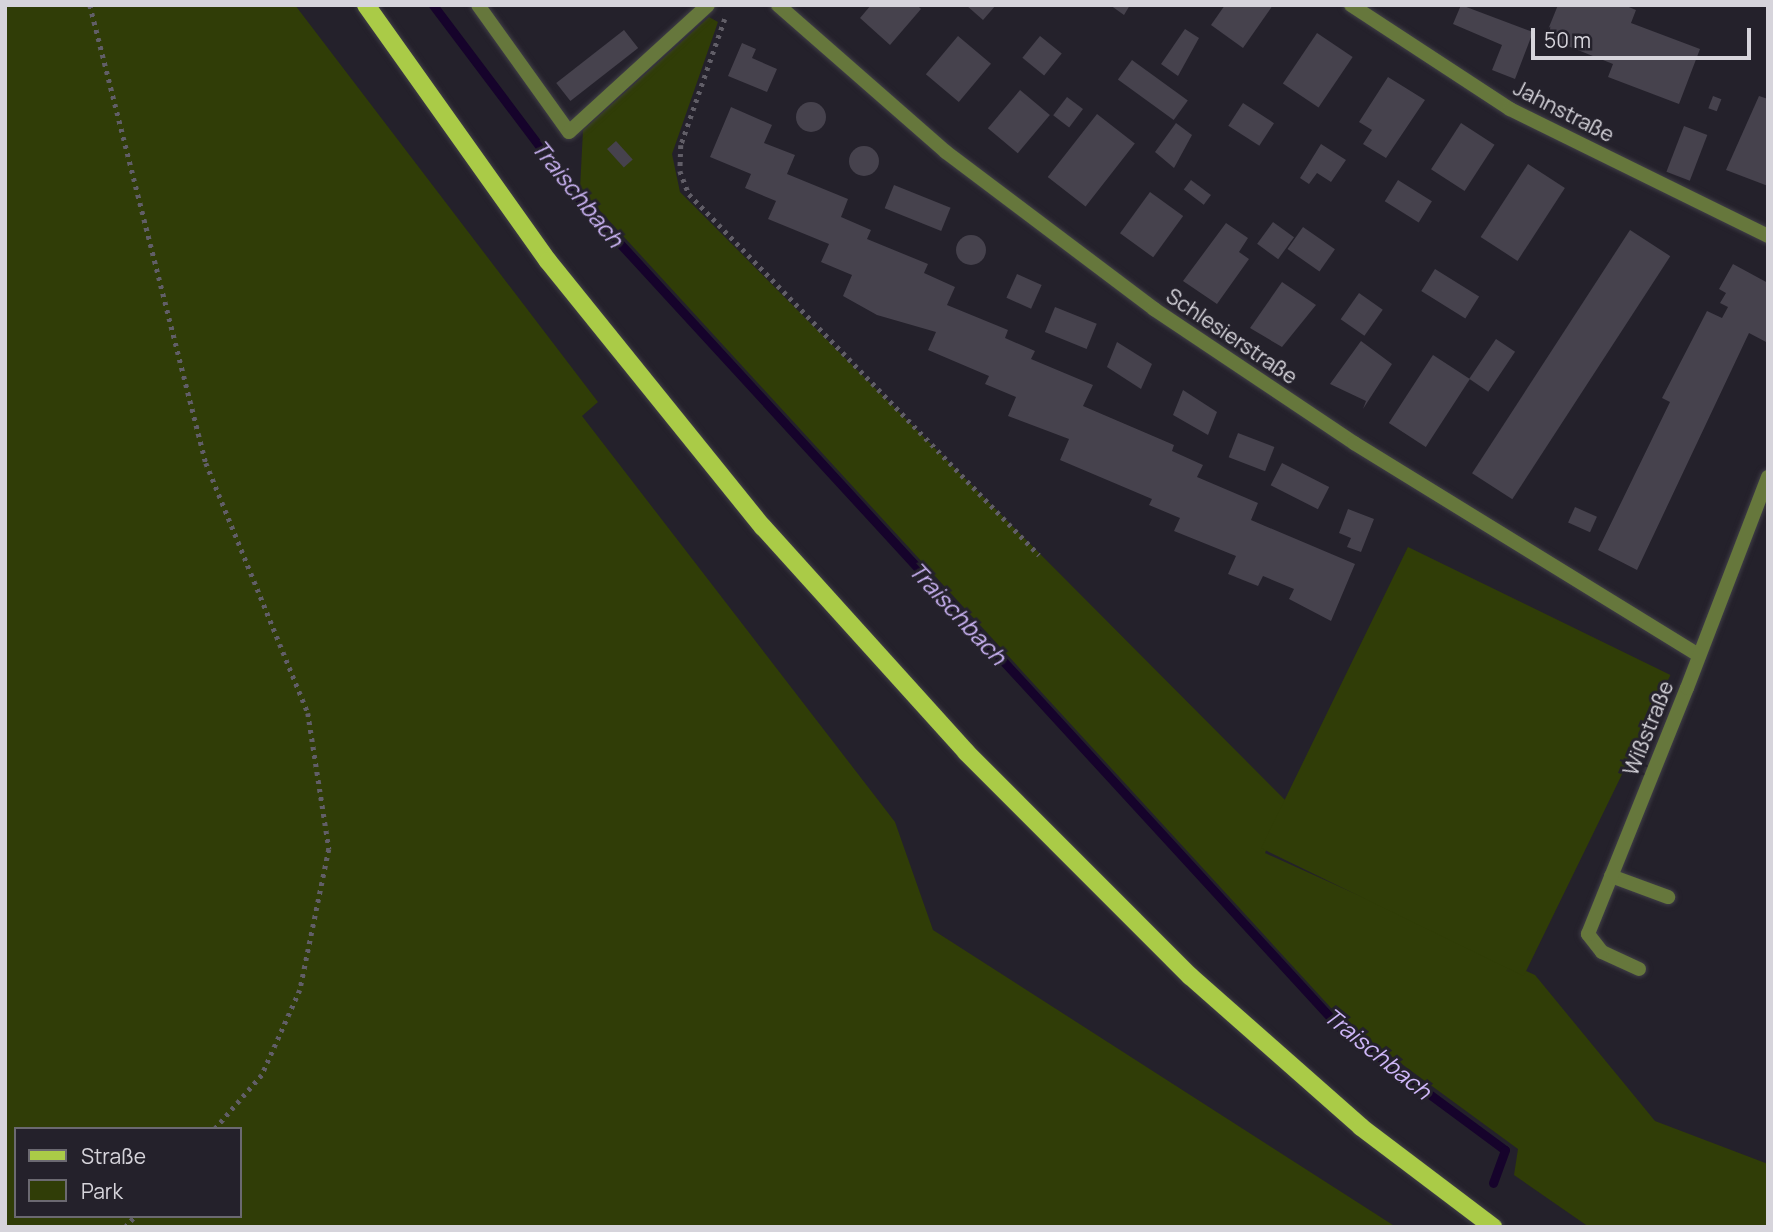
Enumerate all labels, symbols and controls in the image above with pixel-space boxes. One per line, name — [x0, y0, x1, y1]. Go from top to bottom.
scale bar — [1535, 14, 1756, 58]
text: 50 m — [1544, 26, 1591, 54]
street label: Jahnstraße — [1510, 75, 1618, 147]
water label: Traischbach — [526, 134, 630, 252]
street label: Schlesierstraße — [1162, 283, 1302, 389]
water label: Traischbach — [904, 556, 1012, 670]
street label: Wißstraße — [1618, 677, 1678, 779]
water label: Traischbach — [1319, 1001, 1437, 1105]
legend — [14, 1127, 242, 1218]
text: Straße — [81, 1142, 146, 1170]
text: Park — [81, 1177, 123, 1205]

